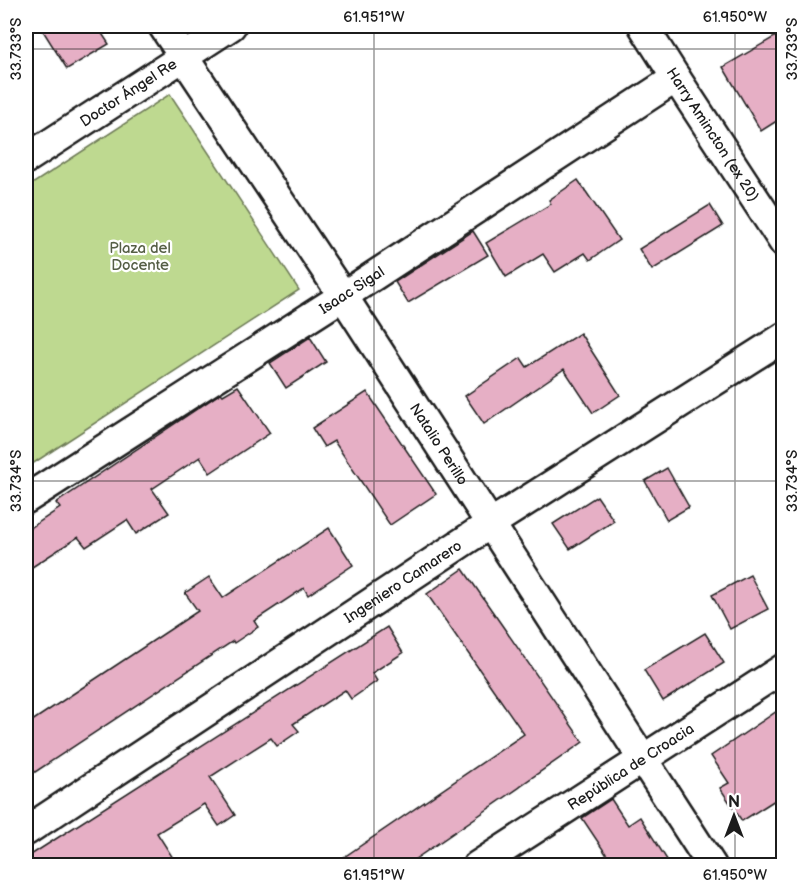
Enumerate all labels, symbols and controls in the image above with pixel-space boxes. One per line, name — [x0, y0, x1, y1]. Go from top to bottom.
text: 61.951°W — [343, 8, 405, 27]
text: 61.950°W — [703, 8, 768, 27]
text: 33.733°S — [7, 18, 26, 80]
text: 33.733°S — [783, 18, 802, 80]
street label: Doctor Ángel Re — [76, 54, 180, 131]
street label: Harry Amincton (ex 20) — [662, 64, 764, 205]
park label: Plaza del Docente — [109, 239, 171, 275]
street label: Isaac Sigal — [316, 262, 388, 318]
street label: Natalio Perillo — [405, 400, 472, 489]
text: 33.734°S — [7, 450, 26, 512]
text: 33.734°S — [783, 450, 802, 512]
street label: Ingeniero Camarero — [341, 536, 465, 627]
street label: República de Croacia — [564, 719, 698, 815]
north arrow — [704, 786, 764, 846]
text: N — [728, 793, 740, 812]
text: 61.951°W — [343, 866, 405, 885]
text: 61.950°W — [703, 866, 768, 885]

